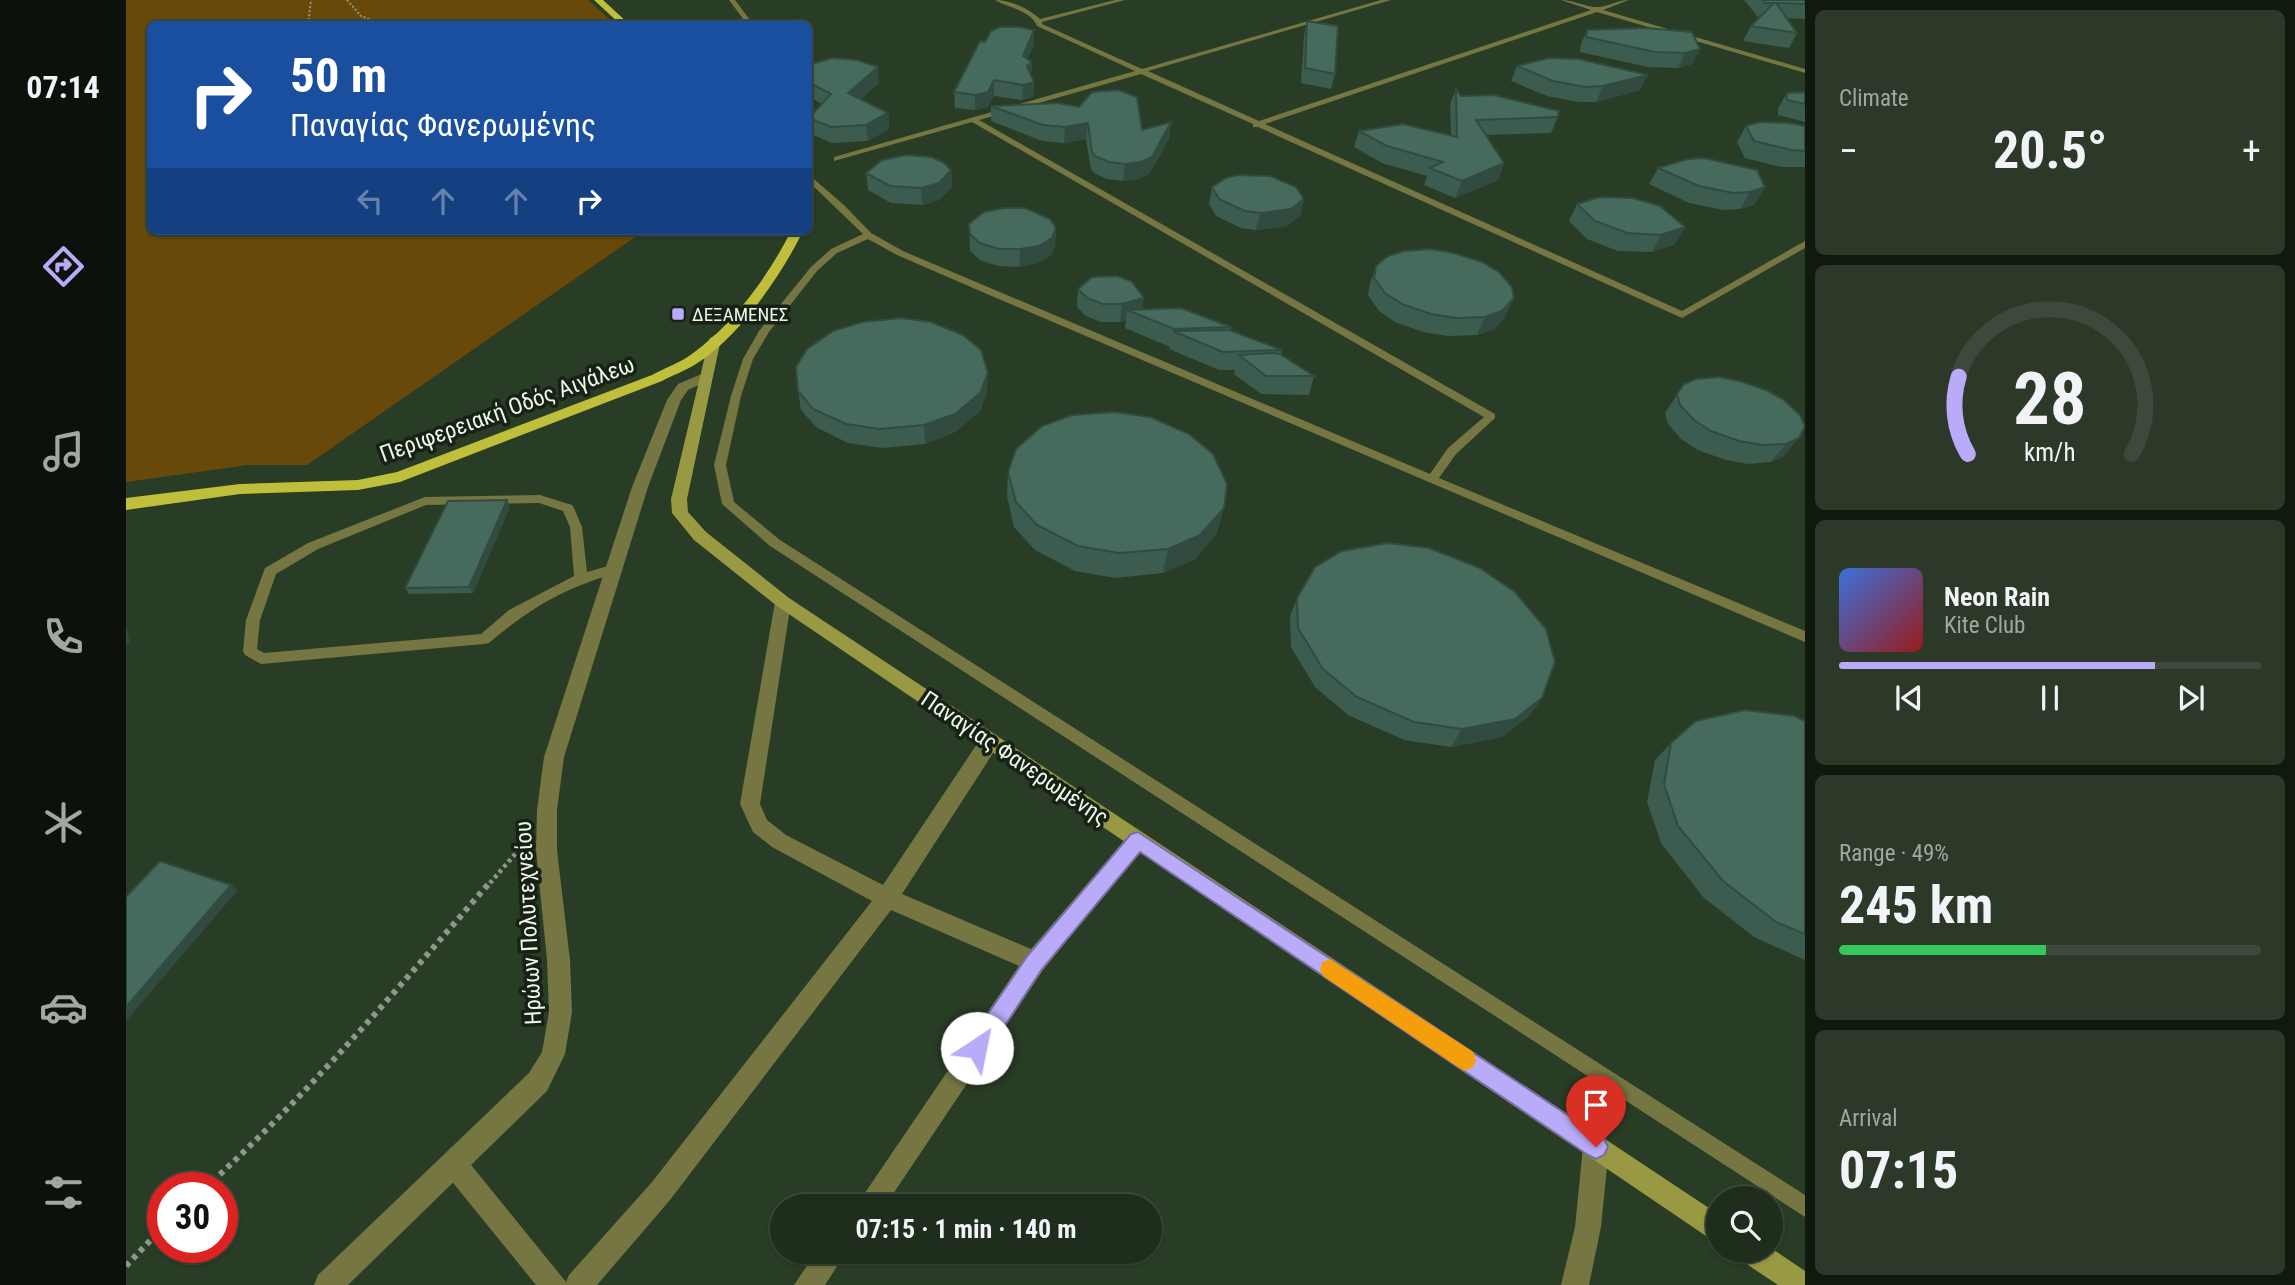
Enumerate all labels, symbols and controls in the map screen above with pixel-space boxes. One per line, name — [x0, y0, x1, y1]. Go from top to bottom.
text: 50 m — [290, 47, 387, 104]
icon: right — [175, 49, 266, 140]
text: 07:14 — [26, 68, 100, 106]
text: Climate — [1839, 85, 1909, 112]
text: Παναγίας Φανερωμένης — [290, 106, 596, 144]
text: 20.5° — [1993, 120, 2107, 181]
text: − — [1839, 129, 1858, 173]
text: + — [2242, 129, 2261, 173]
icon: left — [351, 182, 389, 220]
icon: ahead — [424, 182, 462, 220]
icon: ahead — [497, 182, 535, 220]
icon: right — [570, 182, 608, 220]
icon: directions — [39, 242, 88, 291]
place label: ΔΕΞΑΜΕΝΕΣ — [692, 303, 788, 326]
marker: ΔΕΞΑΜΕΝΕΣ — [670, 306, 686, 322]
street label: Περιφερειακή Οδός Αιγάλεω — [376, 351, 638, 468]
text: 28 — [2013, 356, 2087, 442]
icon: music — [39, 427, 88, 476]
text: km/h — [2024, 437, 2076, 466]
text: Neon Rain — [1944, 582, 2050, 612]
icon: phone — [39, 612, 88, 661]
text: Kite Club — [1944, 612, 2025, 639]
icon: previous — [1890, 679, 1928, 717]
icon: pause — [2031, 679, 2069, 717]
icon: next — [2172, 679, 2210, 717]
street label: Παναγίας Φανερωμένης — [916, 686, 1113, 831]
icon: climate — [39, 798, 88, 847]
street label: Ηρώων Πολυτεχνείου — [510, 820, 547, 1026]
text: Range · 49% — [1839, 840, 1949, 867]
text: 245 km — [1839, 875, 1993, 936]
icon: car — [39, 983, 88, 1032]
position arrow — [940, 1011, 1014, 1085]
pin — [1566, 1075, 1626, 1147]
icon: arrive — [1577, 1086, 1615, 1124]
text: Arrival — [1839, 1105, 1898, 1132]
text: 07:15 — [1839, 1140, 1958, 1201]
icon: filters — [39, 1168, 88, 1217]
speed limit sign: 30 — [147, 1172, 238, 1263]
map controls — [1706, 1186, 1783, 1263]
button: search — [1706, 1186, 1783, 1263]
text: 07:15 · 1 min · 140 m — [856, 1214, 1076, 1244]

